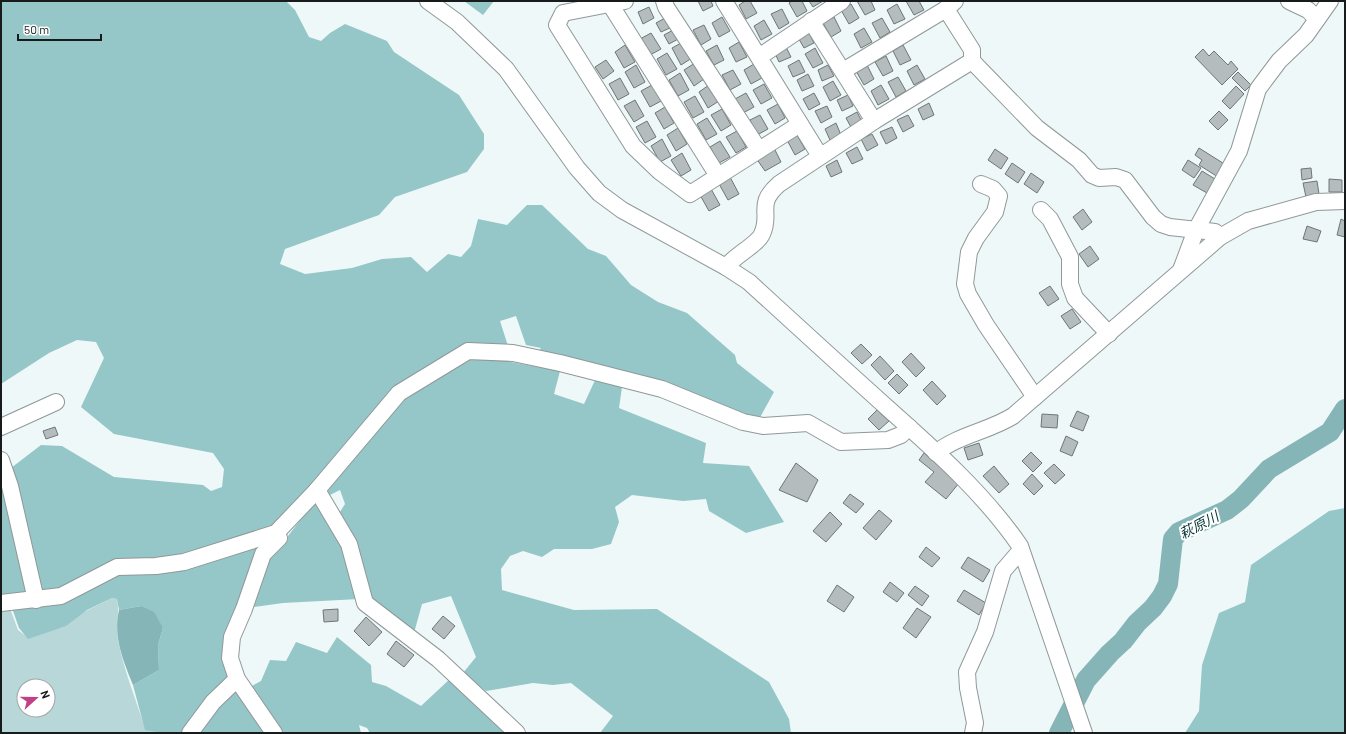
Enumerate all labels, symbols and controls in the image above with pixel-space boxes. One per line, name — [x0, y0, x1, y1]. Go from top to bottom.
scale bar — [18, 16, 101, 42]
text: 50 m — [24, 22, 49, 36]
water label: 萩原川 — [1176, 506, 1223, 542]
north arrow — [16, 678, 56, 718]
text: N — [38, 688, 53, 700]

